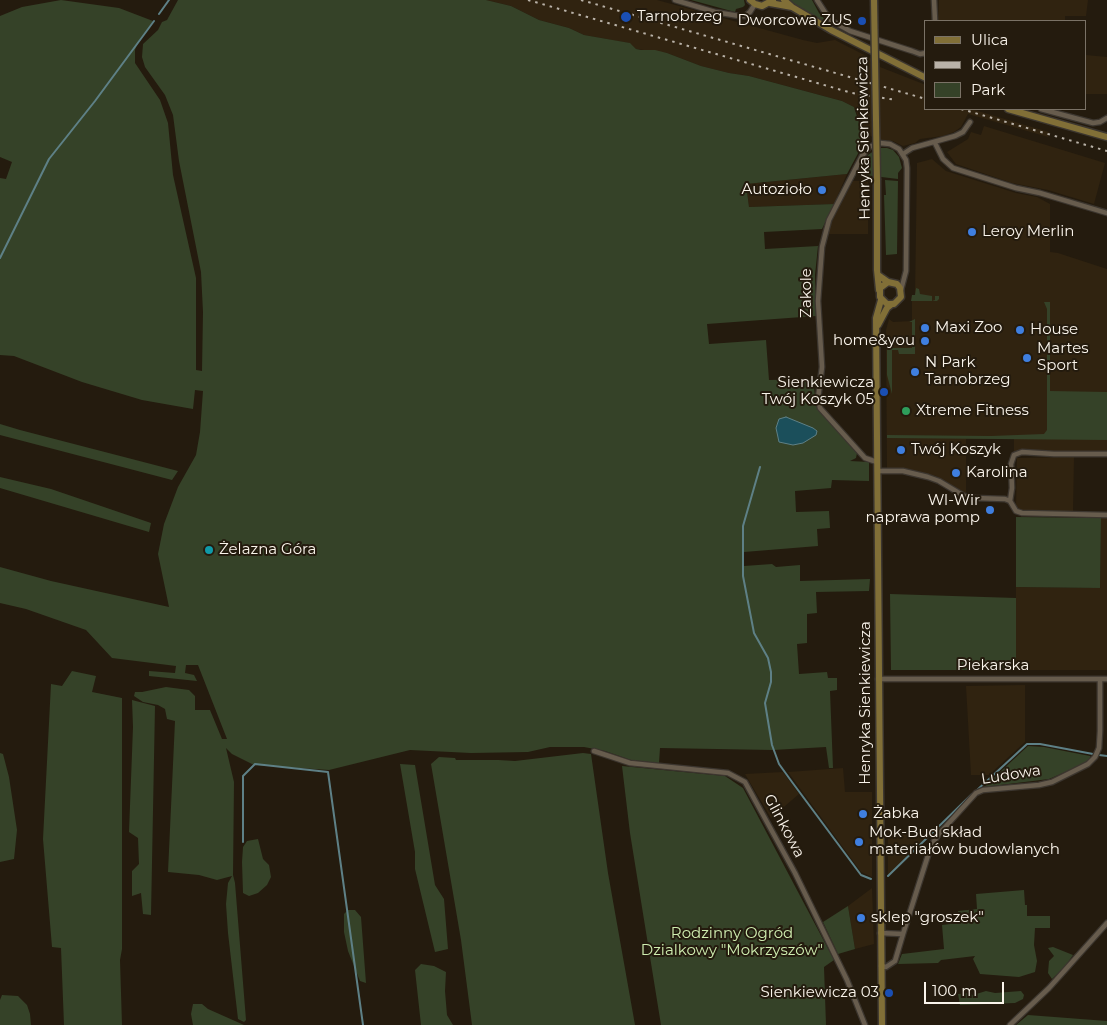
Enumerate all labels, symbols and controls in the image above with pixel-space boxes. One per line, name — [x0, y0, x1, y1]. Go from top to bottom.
place label: Tarnobrzeg — [637, 8, 723, 26]
marker: Tarnobrzeg — [619, 10, 633, 24]
place label: Dworcowa ZUS — [737, 12, 852, 30]
marker: Dworcowa ZUS — [856, 15, 868, 27]
legend — [924, 20, 1087, 110]
text: Ulica — [971, 30, 1008, 49]
text: Kolej — [971, 55, 1008, 74]
street label: Henryka Sienkiewicza — [854, 56, 874, 220]
text: Park — [971, 80, 1005, 99]
place label: Autozioło — [742, 181, 812, 199]
marker: Autozioło — [816, 184, 828, 196]
place label: Leroy Merlin — [982, 223, 1074, 241]
marker: Leroy Merlin — [966, 226, 978, 238]
street label: Zakole — [798, 268, 816, 318]
place label: Maxi Zoo — [935, 319, 1003, 337]
place label: House — [1030, 321, 1078, 339]
marker: Maxi Zoo — [919, 322, 931, 334]
marker: House — [1014, 324, 1026, 336]
place label: home&you — [833, 332, 915, 350]
marker: home&you — [919, 335, 931, 347]
place label: Martes Sport — [1037, 340, 1089, 375]
marker: Martes Sport — [1021, 352, 1033, 364]
place label: N Park Tarnobrzeg — [925, 354, 1011, 389]
marker: N Park Tarnobrzeg — [909, 366, 921, 378]
place label: Sienkiewicza Twój Koszyk 05 — [762, 374, 874, 409]
marker: Sienkiewicza Twój Koszyk 05 — [878, 386, 890, 398]
place label: Xtreme Fitness — [916, 402, 1029, 420]
marker: Xtreme Fitness — [900, 405, 912, 417]
place label: Twój Koszyk — [911, 441, 1001, 459]
marker: Twój Koszyk — [895, 444, 907, 456]
place label: Karolina — [966, 464, 1028, 482]
marker: Karolina — [950, 467, 962, 479]
place label: Wl-Wir naprawa pomp — [865, 492, 980, 527]
marker: Wl-Wir naprawa pomp — [984, 504, 996, 516]
place label: Żelazna Góra — [219, 541, 316, 559]
marker: Żelazna Góra — [203, 544, 215, 556]
street label: Henryka Sienkiewicza — [857, 621, 875, 785]
street label: Piekarska — [957, 657, 1029, 675]
street label: Ludowa — [980, 761, 1042, 789]
street label: Glinkowa — [760, 791, 808, 861]
place label: Żabka — [873, 805, 919, 823]
marker: Żabka — [857, 808, 869, 820]
place label: Mok-Bud skład materiałów budowlanych — [869, 824, 1060, 859]
marker: Mok-Bud skład materiałów budowlanych — [853, 836, 865, 848]
place label: sklep "groszek" — [871, 909, 984, 927]
marker: sklep "groszek" — [855, 912, 867, 924]
park label: Rodzinny Ogród Dzialkowy "Mokrzyszów" — [641, 925, 823, 960]
scale bar — [927, 972, 1007, 1004]
text: 100 m — [932, 981, 977, 1000]
place label: Sienkiewicza 03 — [760, 984, 879, 1002]
marker: Sienkiewicza 03 — [883, 987, 895, 999]

